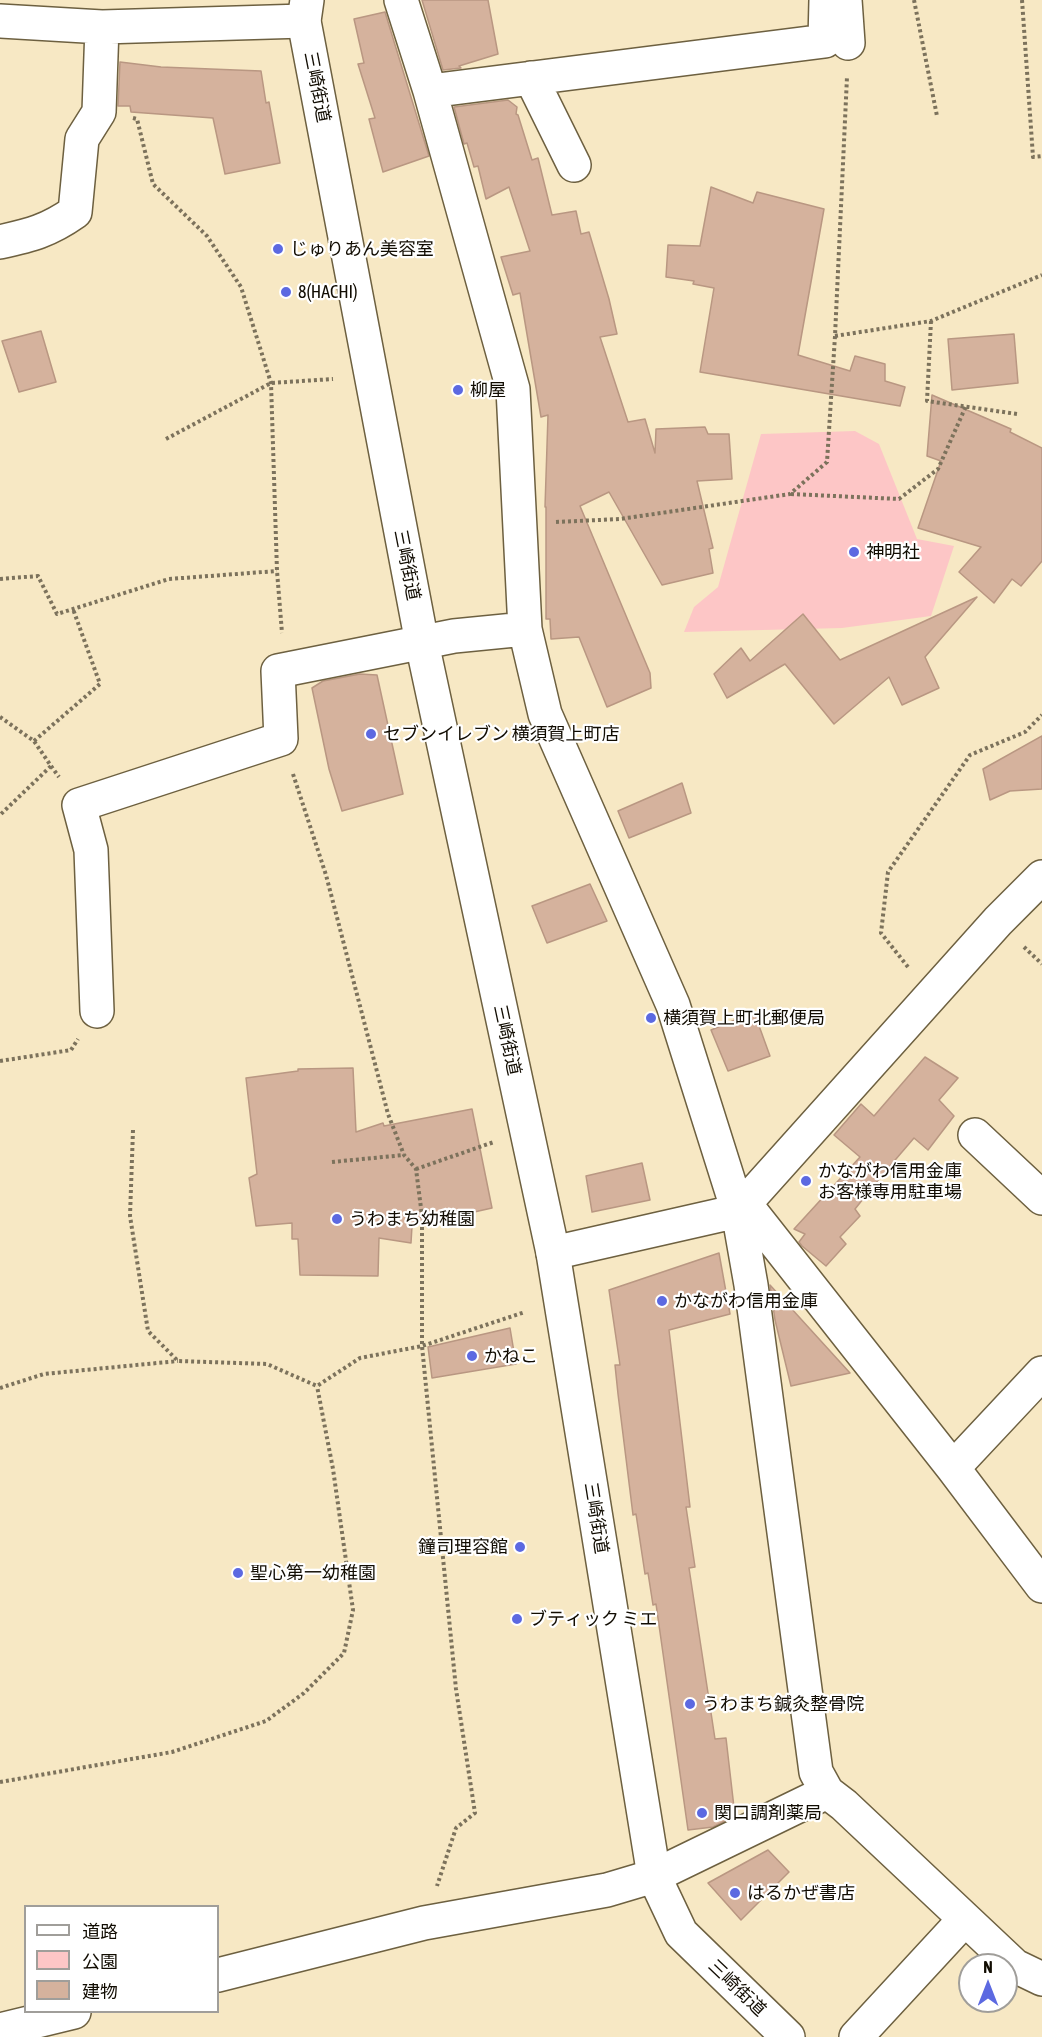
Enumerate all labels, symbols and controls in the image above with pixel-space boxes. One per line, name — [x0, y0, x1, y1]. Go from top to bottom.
street label: 三崎街道 — [300, 50, 334, 124]
place label: じゅりあん美容室 — [290, 238, 434, 260]
marker: じゅりあん美容室 — [271, 242, 285, 256]
place label: 8(HACHI) — [298, 281, 358, 303]
marker: 8(HACHI) — [279, 285, 293, 299]
place label: 柳屋 — [470, 379, 506, 401]
marker: 柳屋 — [451, 383, 465, 397]
street label: 三崎街道 — [390, 528, 424, 602]
place label: 神明社 — [866, 541, 920, 563]
marker: 神明社 — [847, 545, 861, 559]
place label: セブンイレブン 横須賀上町店 — [383, 723, 619, 745]
marker: セブンイレブン 横須賀上町店 — [364, 727, 378, 741]
street label: 三崎街道 — [489, 1003, 525, 1077]
place label: 横須賀上町北郵便局 — [663, 1007, 825, 1029]
marker: 横須賀上町北郵便局 — [644, 1011, 658, 1025]
place label: かながわ信用金庫 お客様専用駐車場 — [818, 1160, 962, 1202]
marker: かながわ信用金庫 お客様専用駐車場 — [799, 1174, 813, 1188]
place label: うわまち幼稚園 — [349, 1208, 475, 1230]
marker: うわまち幼稚園 — [330, 1212, 344, 1226]
place label: かながわ信用金庫 — [674, 1290, 818, 1312]
marker: かながわ信用金庫 — [655, 1294, 669, 1308]
place label: かねこ — [484, 1345, 538, 1367]
marker: かねこ — [465, 1349, 479, 1363]
street label: 三崎街道 — [580, 1481, 612, 1555]
place label: 鐘司理容館 — [418, 1536, 508, 1558]
marker: 鐘司理容館 — [513, 1540, 527, 1554]
place label: 聖心第一幼稚園 — [250, 1562, 376, 1584]
marker: 聖心第一幼稚園 — [231, 1566, 245, 1580]
place label: ブティック ミエ — [529, 1608, 657, 1630]
marker: ブティック ミエ — [510, 1612, 524, 1626]
place label: うわまち鍼灸整骨院 — [702, 1693, 864, 1715]
marker: うわまち鍼灸整骨院 — [683, 1697, 697, 1711]
place label: 関口調剤薬局 — [714, 1802, 822, 1824]
marker: 関口調剤薬局 — [695, 1806, 709, 1820]
place label: はるかぜ書店 — [747, 1882, 855, 1904]
marker: はるかぜ書店 — [728, 1886, 742, 1900]
legend — [24, 1905, 219, 2013]
text: 道路 — [82, 1921, 118, 1942]
text: 公園 — [82, 1951, 118, 1972]
north arrow — [958, 1953, 1018, 2013]
street label: 三崎街道 — [704, 1955, 770, 2021]
text: N — [983, 1958, 993, 1976]
text: 建物 — [82, 1981, 118, 2002]

